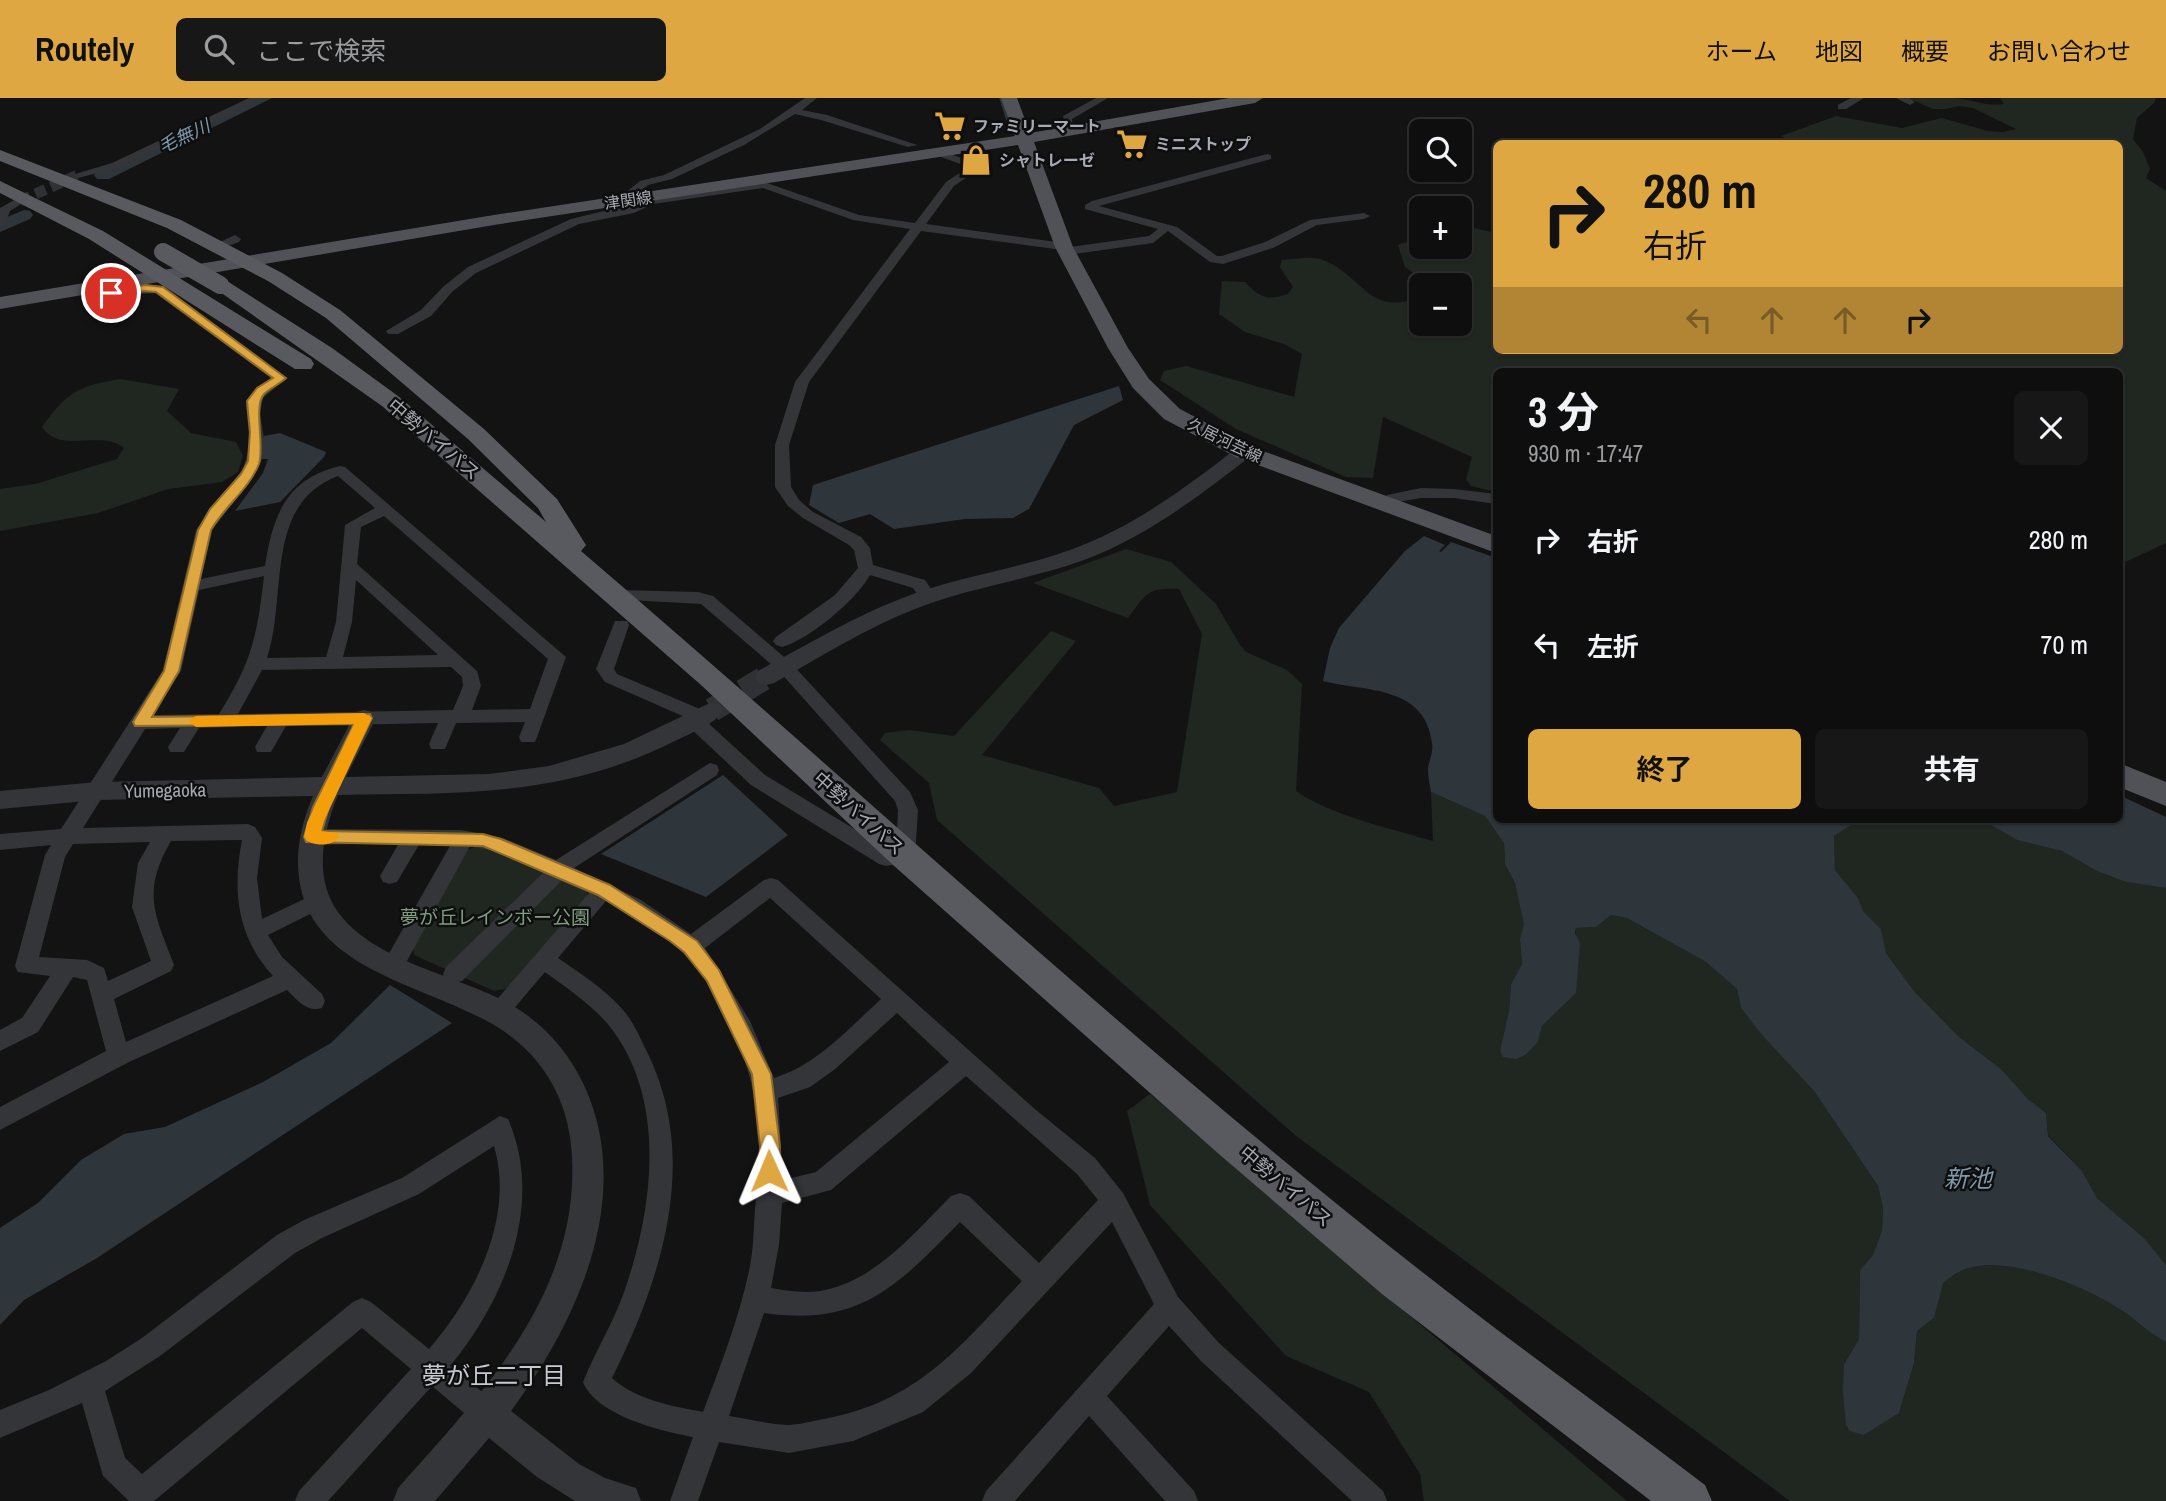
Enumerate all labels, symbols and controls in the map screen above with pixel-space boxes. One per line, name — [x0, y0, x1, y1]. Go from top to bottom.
search box — [176, 18, 666, 81]
text: Routely — [35, 27, 134, 71]
icon: search — [200, 30, 238, 68]
text: ここで検索 — [256, 33, 386, 68]
text: ホーム — [1706, 35, 1777, 67]
text: 地図 — [1815, 35, 1863, 67]
text: 概要 — [1901, 35, 1949, 67]
text: お問い合わせ — [1987, 35, 2131, 67]
supermarket icon: ファミリーマート — [933, 109, 967, 143]
water label: 毛無川 — [154, 112, 216, 159]
place label: ファミリーマート — [973, 115, 1101, 137]
map controls — [1409, 119, 1472, 336]
button: search — [1409, 119, 1472, 182]
supermarket icon: ミニストップ — [1115, 127, 1149, 161]
place label: ミニストップ — [1155, 133, 1251, 155]
shop icon: シャトレーゼ — [959, 143, 993, 177]
place label: シャトレーゼ — [999, 149, 1095, 171]
text: 280 m — [1643, 157, 1757, 223]
icon: right — [1528, 168, 1619, 259]
street label: 津関線 — [603, 186, 653, 214]
button: + — [1409, 196, 1472, 259]
text: 右折 — [1643, 224, 1707, 267]
pin — [81, 263, 141, 323]
button: − — [1409, 273, 1472, 336]
icon: arrive — [92, 274, 130, 312]
icon: left — [1680, 301, 1718, 339]
icon: ahead — [1753, 301, 1791, 339]
icon: ahead — [1826, 301, 1864, 339]
icon: right — [1899, 301, 1937, 339]
text: 3 分 — [1528, 384, 1599, 440]
button: close — [2014, 391, 2088, 465]
street label: 中勢バイパス — [382, 393, 486, 485]
street label: 久居河芸線 — [1184, 413, 1266, 467]
text: 930 m · 17:47 — [1528, 438, 1643, 469]
icon: right — [1528, 521, 1566, 559]
text: 280 m — [2029, 522, 2088, 557]
text: 右折 — [1587, 524, 1639, 559]
icon: left — [1528, 626, 1566, 664]
text: 70 m — [2041, 627, 2088, 662]
text: 左折 — [1587, 629, 1639, 664]
button: 終了 — [1528, 729, 1801, 809]
button: 共有 — [1815, 729, 2088, 809]
street label: 中勢バイパス — [808, 765, 910, 861]
street label: Yumegaoka — [124, 776, 207, 804]
park label: 夢が丘レインボー公園 — [400, 904, 590, 930]
position arrow — [732, 1134, 806, 1208]
street label: 中勢バイパス — [1234, 1140, 1338, 1232]
water label: 新池 — [1944, 1162, 1994, 1194]
district label: 夢が丘二丁目 — [422, 1359, 566, 1391]

